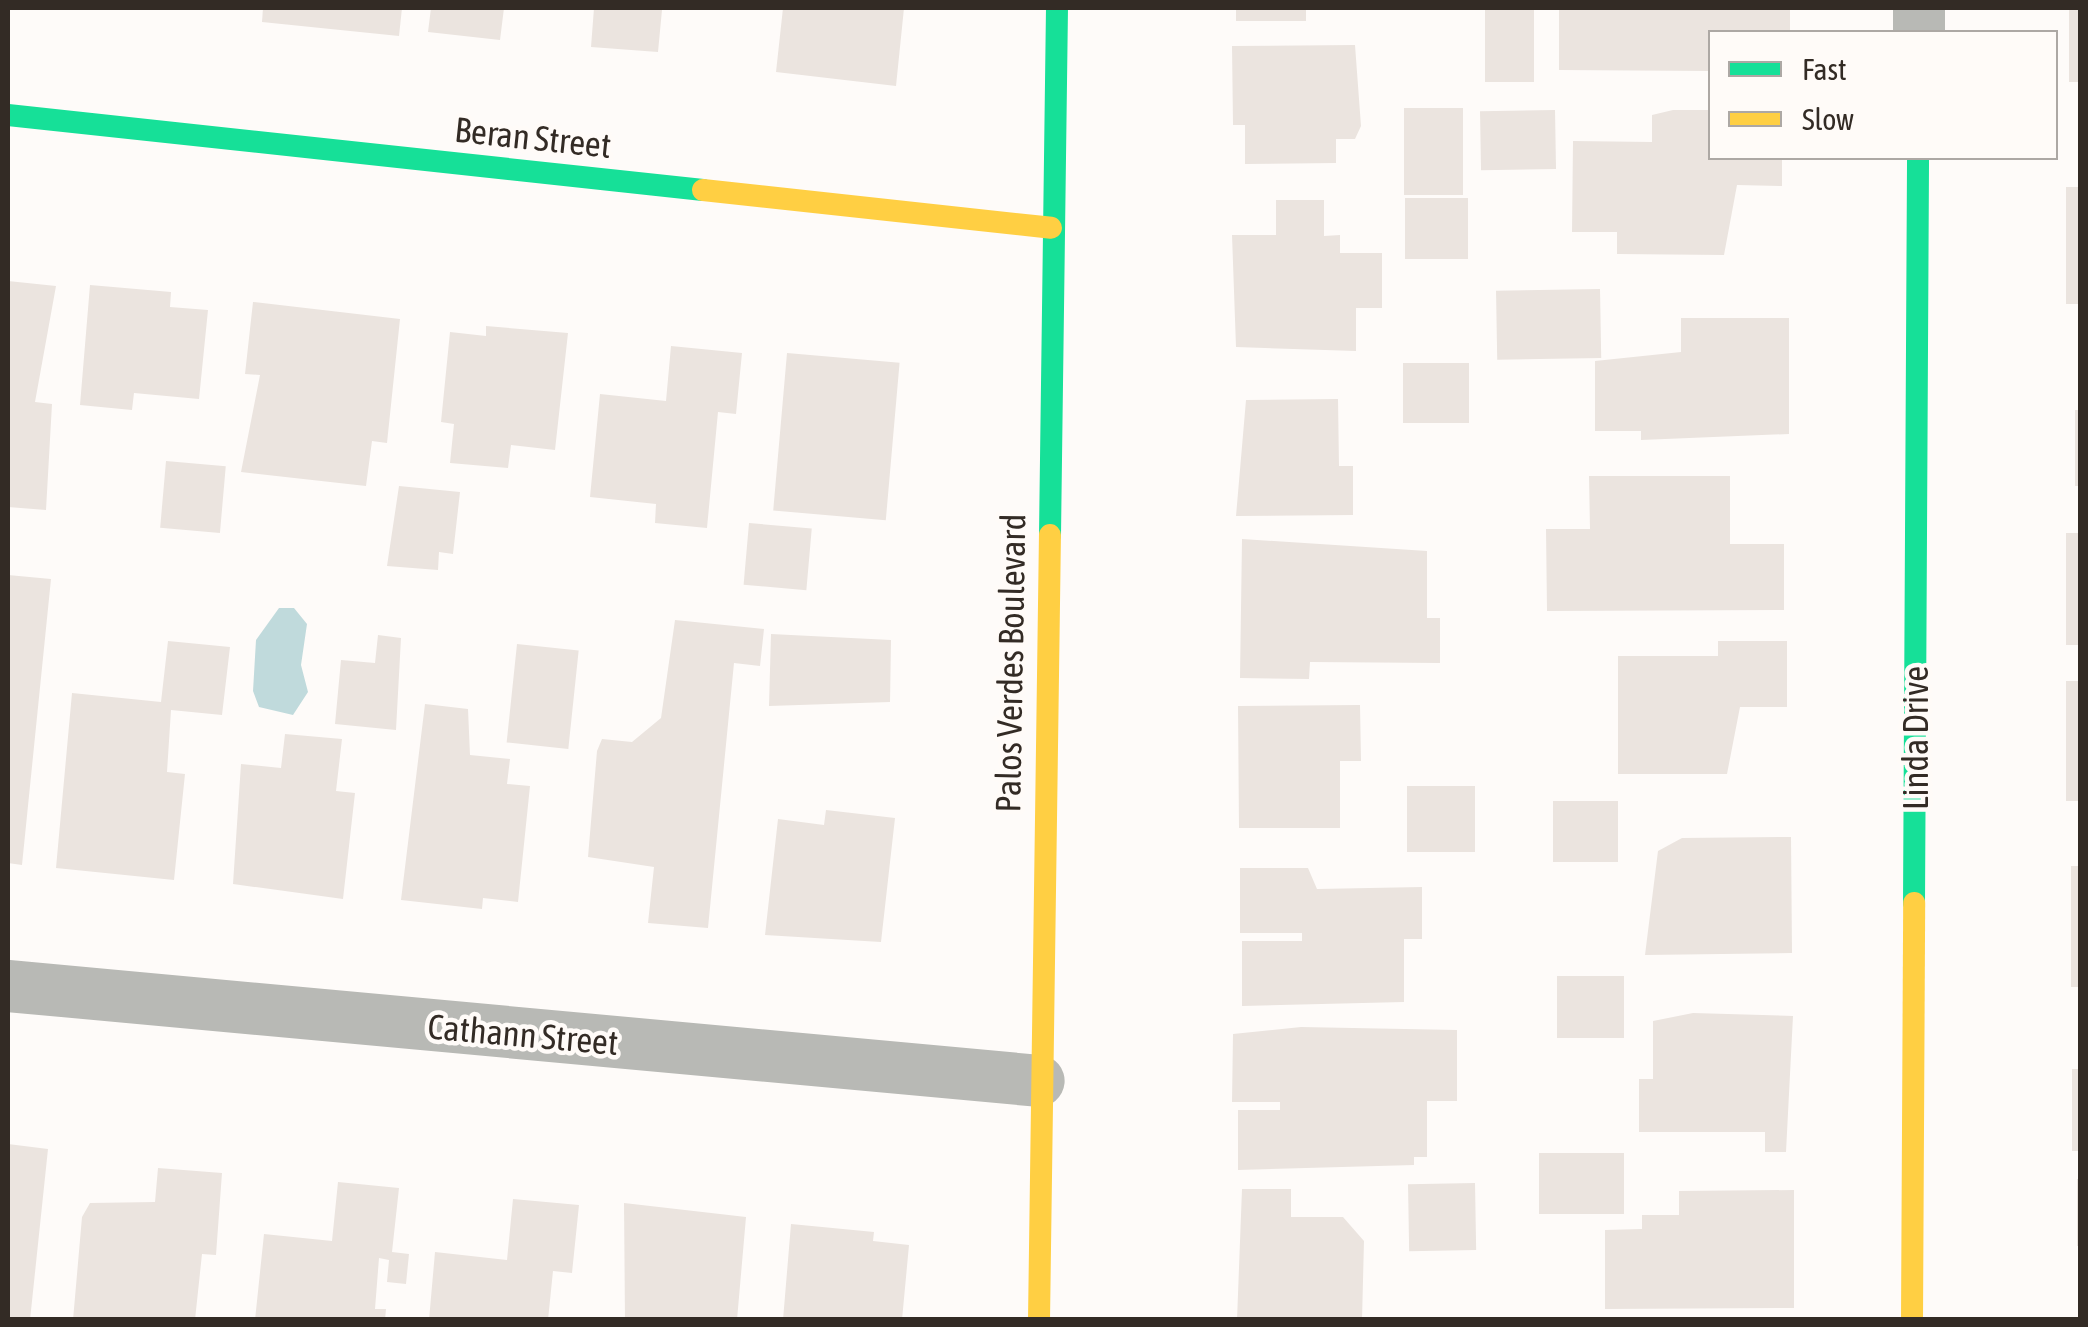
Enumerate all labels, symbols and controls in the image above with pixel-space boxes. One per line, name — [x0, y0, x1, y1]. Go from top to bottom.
legend — [1708, 30, 2058, 160]
text: Fast — [1802, 52, 1847, 86]
text: Slow — [1802, 102, 1854, 136]
street label: Beran Street — [453, 108, 613, 166]
street label: Palos Verdes Boulevard — [986, 513, 1034, 813]
street label: Linda Drive — [1894, 666, 1936, 810]
street label: Cathann Street — [426, 1005, 620, 1063]

